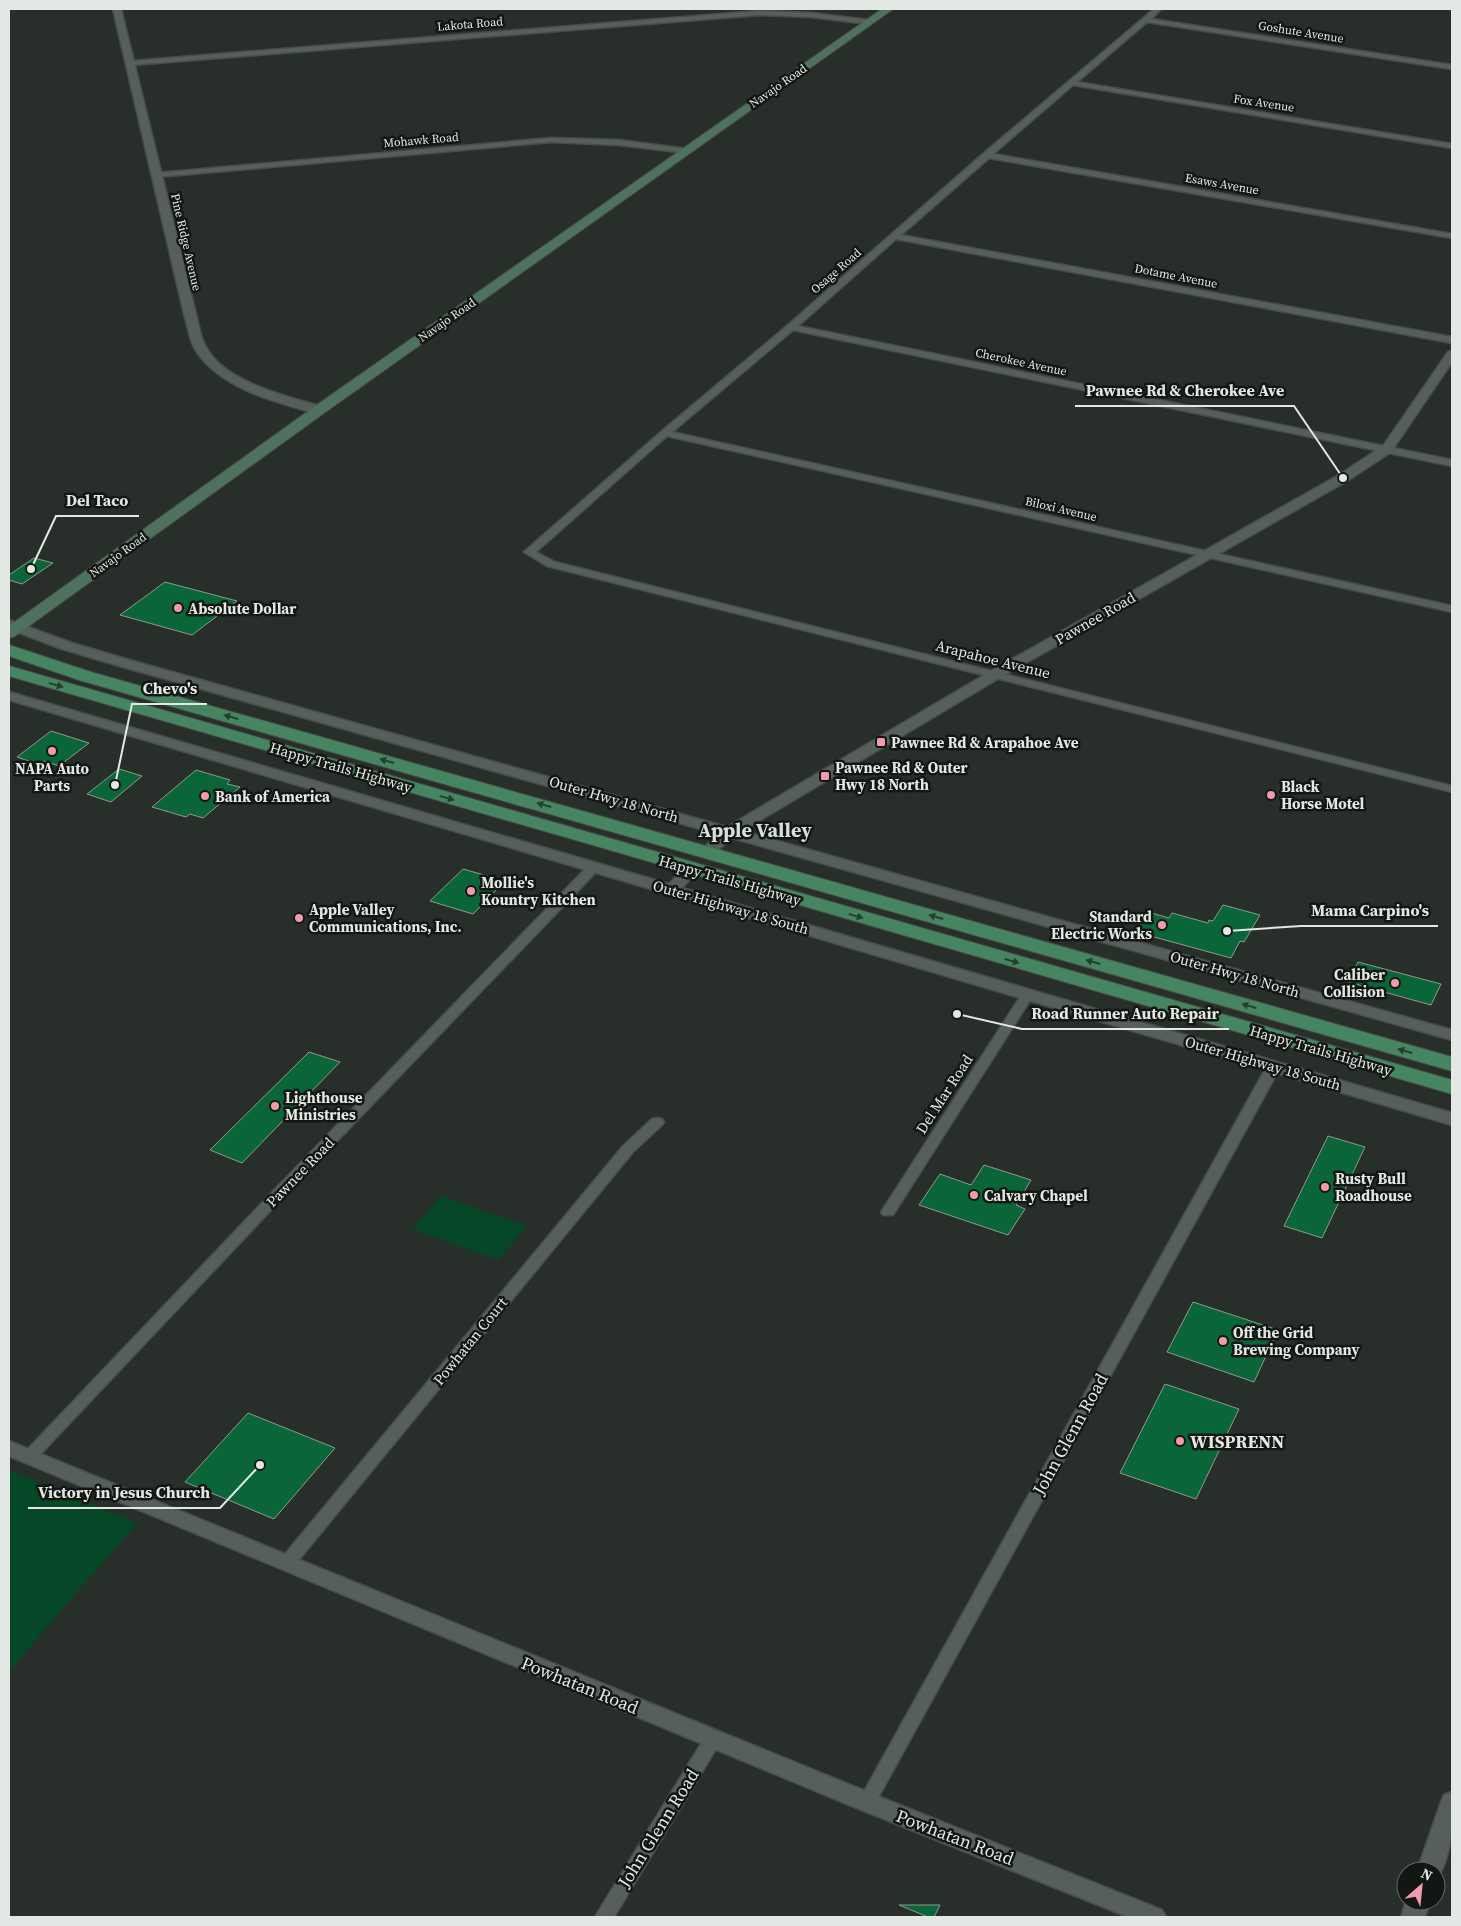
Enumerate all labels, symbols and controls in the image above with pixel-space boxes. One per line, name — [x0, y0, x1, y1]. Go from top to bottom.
street label: Lakota Road — [436, 13, 504, 35]
street label: Goshute Avenue — [1257, 17, 1345, 47]
street label: Navajo Road — [746, 60, 810, 112]
street label: Fox Avenue — [1232, 90, 1296, 116]
street label: Mohawk Road — [383, 129, 460, 151]
street label: Esaws Avenue — [1184, 170, 1260, 198]
street label: Pine Ridge Avenue — [167, 192, 205, 292]
street label: Osage Road — [807, 245, 865, 297]
street label: Dotame Avenue — [1133, 260, 1219, 292]
street label: Navajo Road — [415, 294, 479, 346]
street label: Cherokee Avenue — [974, 344, 1068, 380]
callout: Pawnee Rd & Cherokee Ave — [1075, 375, 1294, 406]
text: Pawnee Rd & Cherokee Ave — [1086, 379, 1284, 401]
callout: Del Taco — [56, 485, 139, 516]
text: Del Taco — [66, 489, 128, 511]
street label: Biloxi Avenue — [1024, 493, 1098, 525]
street label: Navajo Road — [86, 529, 150, 581]
street label: Pawnee Road — [1051, 586, 1139, 649]
place label: Absolute Dollar — [188, 598, 296, 619]
marker: Absolute Dollar — [172, 602, 184, 614]
street label: Arapahoe Avenue — [933, 635, 1053, 683]
callout: Chevo's — [132, 673, 207, 704]
text: Chevo's — [143, 677, 197, 699]
one-way arrow — [48, 681, 63, 689]
one-way arrow — [223, 712, 238, 720]
place label: Pawnee Rd & Arapahoe Ave — [891, 732, 1079, 753]
marker: Pawnee Rd & Arapahoe Ave — [875, 736, 887, 748]
street label: Happy Trails Highway — [267, 737, 415, 797]
marker: NAPA Auto Parts — [46, 745, 58, 757]
one-way arrow — [380, 756, 395, 764]
place label: Pawnee Rd & Outer Hwy 18 North — [835, 757, 967, 795]
place label: NAPA Auto Parts — [15, 758, 89, 796]
street label: Outer Hwy 18 North — [547, 770, 681, 828]
marker: Pawnee Rd & Outer Hwy 18 North — [819, 770, 831, 782]
place label: Black Horse Motel — [1281, 776, 1365, 814]
place label: Bank of America — [215, 786, 331, 807]
marker: Black Horse Motel — [1265, 789, 1277, 801]
marker: Bank of America — [199, 790, 211, 802]
one-way arrow — [439, 794, 455, 802]
one-way arrow — [536, 800, 551, 808]
district label: Apple Valley — [698, 816, 812, 844]
street label: Happy Trails Highway — [656, 850, 804, 910]
place label: Mollie's Kountry Kitchen — [481, 872, 596, 910]
street label: Outer Highway 18 South — [651, 875, 811, 939]
marker: Mollie's Kountry Kitchen — [465, 885, 477, 897]
callout: Mama Carpino's — [1301, 895, 1438, 926]
place label: Apple Valley Communications, Inc. — [309, 899, 462, 937]
text: Mama Carpino's — [1311, 899, 1429, 921]
place label: Standard Electric Works — [1051, 906, 1152, 944]
marker: Apple Valley Communications, Inc. — [293, 912, 305, 924]
one-way arrow — [848, 913, 863, 921]
one-way arrow — [929, 913, 944, 921]
marker: Standard Electric Works — [1156, 919, 1168, 931]
street label: Outer Hwy 18 North — [1168, 945, 1302, 1003]
one-way arrow — [1005, 958, 1020, 966]
one-way arrow — [1085, 958, 1100, 966]
place label: Caliber Collision — [1324, 964, 1385, 1002]
marker: Caliber Collision — [1389, 977, 1401, 989]
callout: Road Runner Auto Repair — [1022, 998, 1229, 1029]
text: Road Runner Auto Repair — [1031, 1002, 1219, 1024]
one-way arrow — [1241, 1002, 1256, 1010]
street label: Happy Trails Highway — [1247, 1020, 1395, 1080]
street label: Outer Highway 18 South — [1183, 1031, 1343, 1095]
one-way arrow — [1398, 1047, 1413, 1055]
street label: Del Mar Road — [910, 1050, 978, 1138]
place label: Lighthouse Ministries — [285, 1087, 363, 1125]
marker: Lighthouse Ministries — [269, 1100, 281, 1112]
street label: Pawnee Road — [261, 1132, 339, 1211]
place label: Rusty Bull Roadhouse — [1335, 1168, 1412, 1206]
marker: Rusty Bull Roadhouse — [1319, 1181, 1331, 1193]
place label: Calvary Chapel — [984, 1185, 1088, 1206]
marker: Calvary Chapel — [968, 1189, 980, 1201]
street label: Powhatan Court — [428, 1293, 512, 1389]
place label: Off the Grid Brewing Company — [1233, 1322, 1359, 1360]
marker: Off the Grid Brewing Company — [1217, 1335, 1229, 1347]
street label: John Glenn Road — [1026, 1369, 1114, 1500]
place label: WISPRENN — [1190, 1429, 1284, 1454]
marker: WISPRENN — [1174, 1435, 1186, 1447]
callout: Victory in Jesus Church — [28, 1477, 220, 1508]
text: Victory in Jesus Church — [38, 1481, 210, 1503]
street label: Powhatan Road — [518, 1650, 642, 1720]
street label: John Glenn Road — [611, 1764, 705, 1893]
street label: Powhatan Road — [892, 1803, 1018, 1871]
north arrow — [1396, 1861, 1446, 1911]
text: N — [1418, 1863, 1436, 1886]

